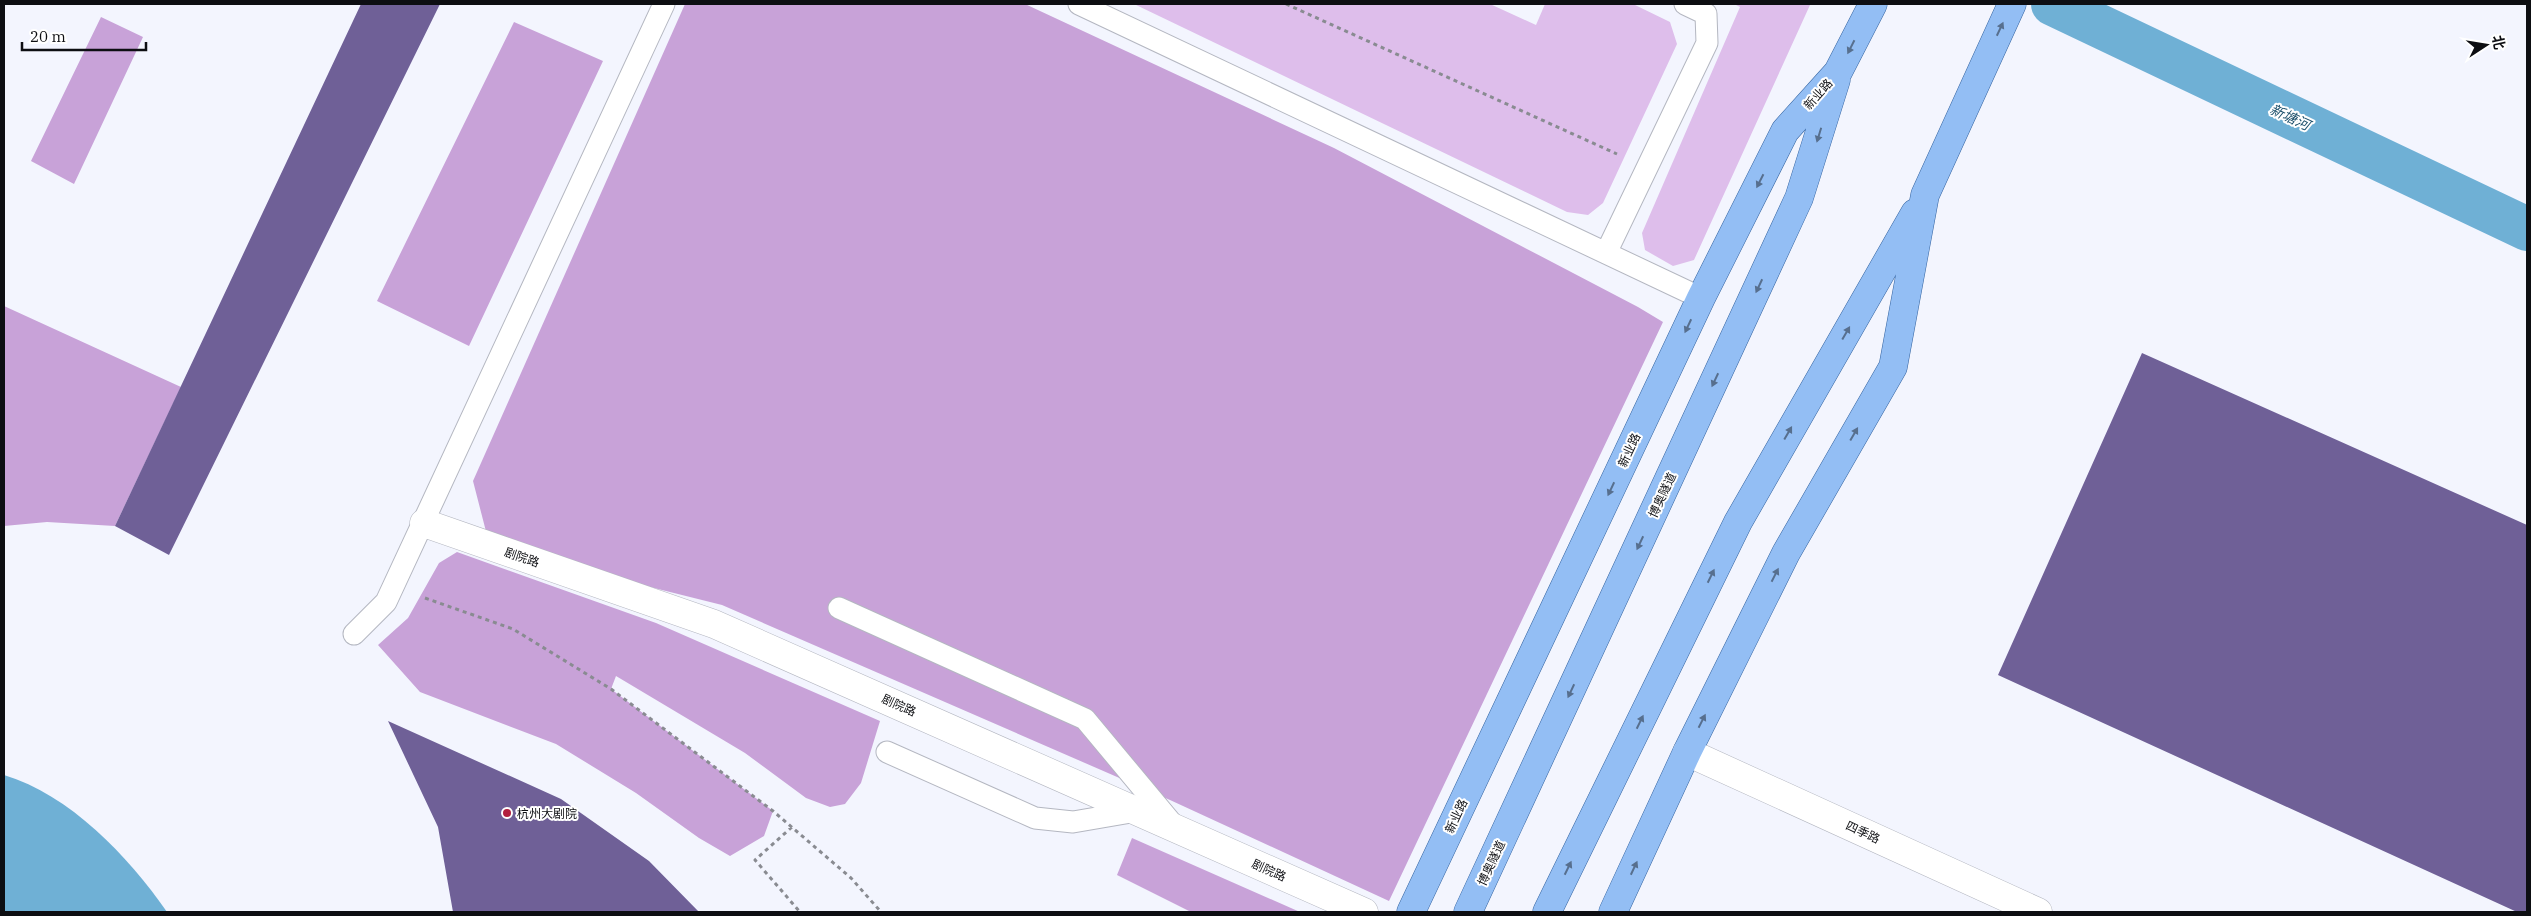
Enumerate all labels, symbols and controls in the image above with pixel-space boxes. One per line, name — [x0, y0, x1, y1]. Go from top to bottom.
scale bar — [22, 20, 146, 52]
north arrow — [2461, 20, 2511, 70]
one-way arrow — [1996, 22, 2004, 37]
text: 20 m — [30, 27, 66, 46]
text: 北 — [2488, 34, 2509, 51]
one-way arrow — [1847, 40, 1855, 54]
street label: 新业路 — [1800, 76, 1836, 112]
water label: 新塘河 — [2267, 100, 2316, 135]
one-way arrow — [1814, 127, 1822, 142]
one-way arrow — [1756, 173, 1764, 188]
one-way arrow — [1755, 279, 1763, 293]
one-way arrow — [1684, 319, 1692, 333]
one-way arrow — [1841, 327, 1850, 340]
one-way arrow — [1711, 373, 1719, 387]
one-way arrow — [1784, 427, 1793, 440]
one-way arrow — [1850, 427, 1859, 440]
street label: 新业路 — [1615, 431, 1643, 469]
street label: 博奥隧道 — [1645, 470, 1679, 520]
one-way arrow — [1607, 482, 1615, 496]
one-way arrow — [1635, 536, 1643, 550]
street label: 剧院路 — [503, 544, 541, 570]
one-way arrow — [1771, 568, 1779, 583]
one-way arrow — [1707, 569, 1715, 583]
one-way arrow — [1567, 684, 1575, 698]
street label: 剧院路 — [879, 691, 919, 719]
one-way arrow — [1699, 714, 1707, 728]
one-way arrow — [1636, 715, 1644, 730]
street label: 新业路 — [1442, 797, 1470, 835]
place label: 杭州大剧院 — [517, 806, 577, 821]
marker: 杭州大剧院 — [501, 807, 513, 819]
street label: 四季路 — [1844, 818, 1882, 846]
street label: 博奥隧道 — [1474, 838, 1508, 888]
street label: 剧院路 — [1249, 856, 1289, 884]
one-way arrow — [1564, 861, 1573, 876]
one-way arrow — [1630, 861, 1638, 875]

